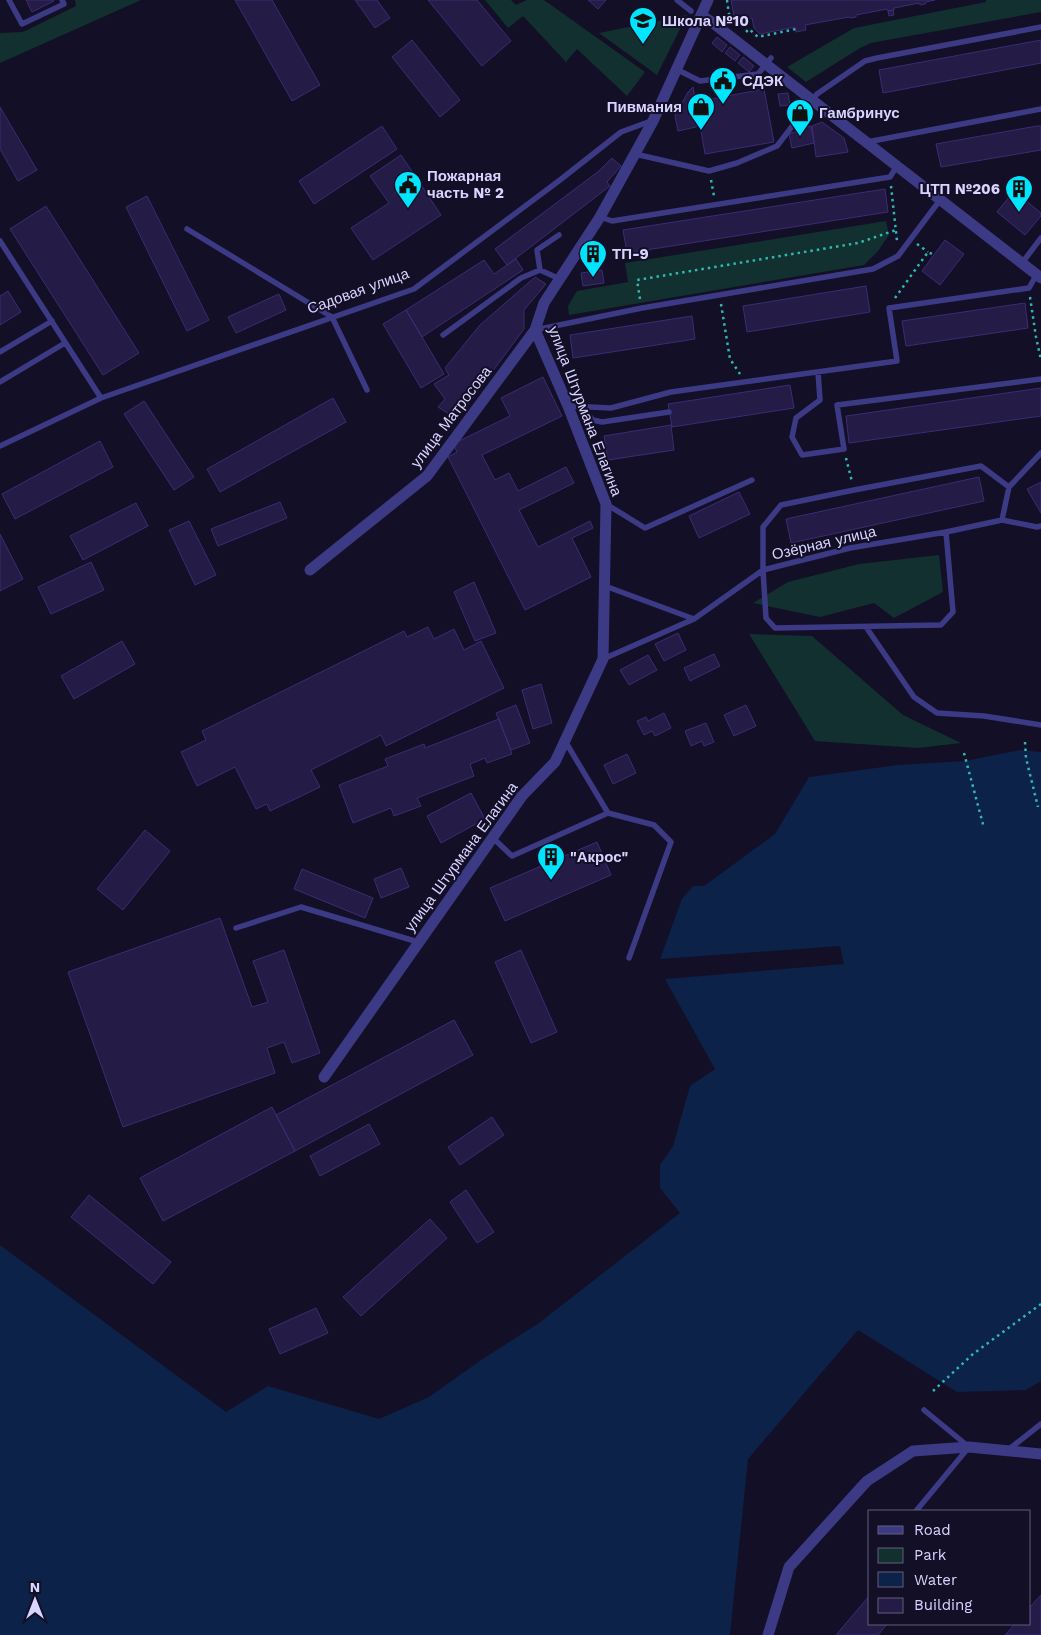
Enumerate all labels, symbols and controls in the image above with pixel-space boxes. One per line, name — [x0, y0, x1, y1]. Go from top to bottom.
school or university icon: Школа №10 — [628, 6, 658, 45]
place label: Школа №10 — [662, 12, 749, 30]
public building icon: СДЭК — [708, 66, 738, 105]
place label: СДЭК — [742, 72, 784, 90]
shop icon: Пивмания — [686, 92, 716, 131]
place label: Пивмания — [607, 98, 682, 116]
shop icon: Гамбринус — [785, 98, 815, 137]
place label: Гамбринус — [819, 104, 900, 122]
place label: Пожарная часть № 2 — [427, 167, 504, 202]
public building icon: Пожарная часть № 2 — [393, 170, 423, 209]
building icon: ЦТП №206 — [1004, 174, 1034, 213]
place label: ЦТП №206 — [920, 180, 1000, 198]
building icon: ТП-9 — [578, 239, 608, 278]
place label: ТП-9 — [612, 245, 649, 263]
street label: Садовая улица — [305, 264, 412, 318]
street label: улица Штурмана Елагина — [544, 323, 626, 499]
street label: улица Матросова — [407, 362, 496, 471]
street label: Озёрная улица — [770, 522, 878, 564]
street label: улица Штурмана Елагина — [401, 778, 522, 935]
building icon: "Акрос" — [536, 842, 566, 881]
place label: "Акрос" — [570, 848, 629, 866]
legend — [868, 1510, 1031, 1625]
text: Road — [914, 1521, 951, 1539]
text: Park — [914, 1546, 947, 1564]
text: Water — [914, 1571, 957, 1589]
north arrow — [10, 1575, 60, 1625]
text: N — [30, 1579, 40, 1595]
text: Building — [914, 1596, 972, 1614]

